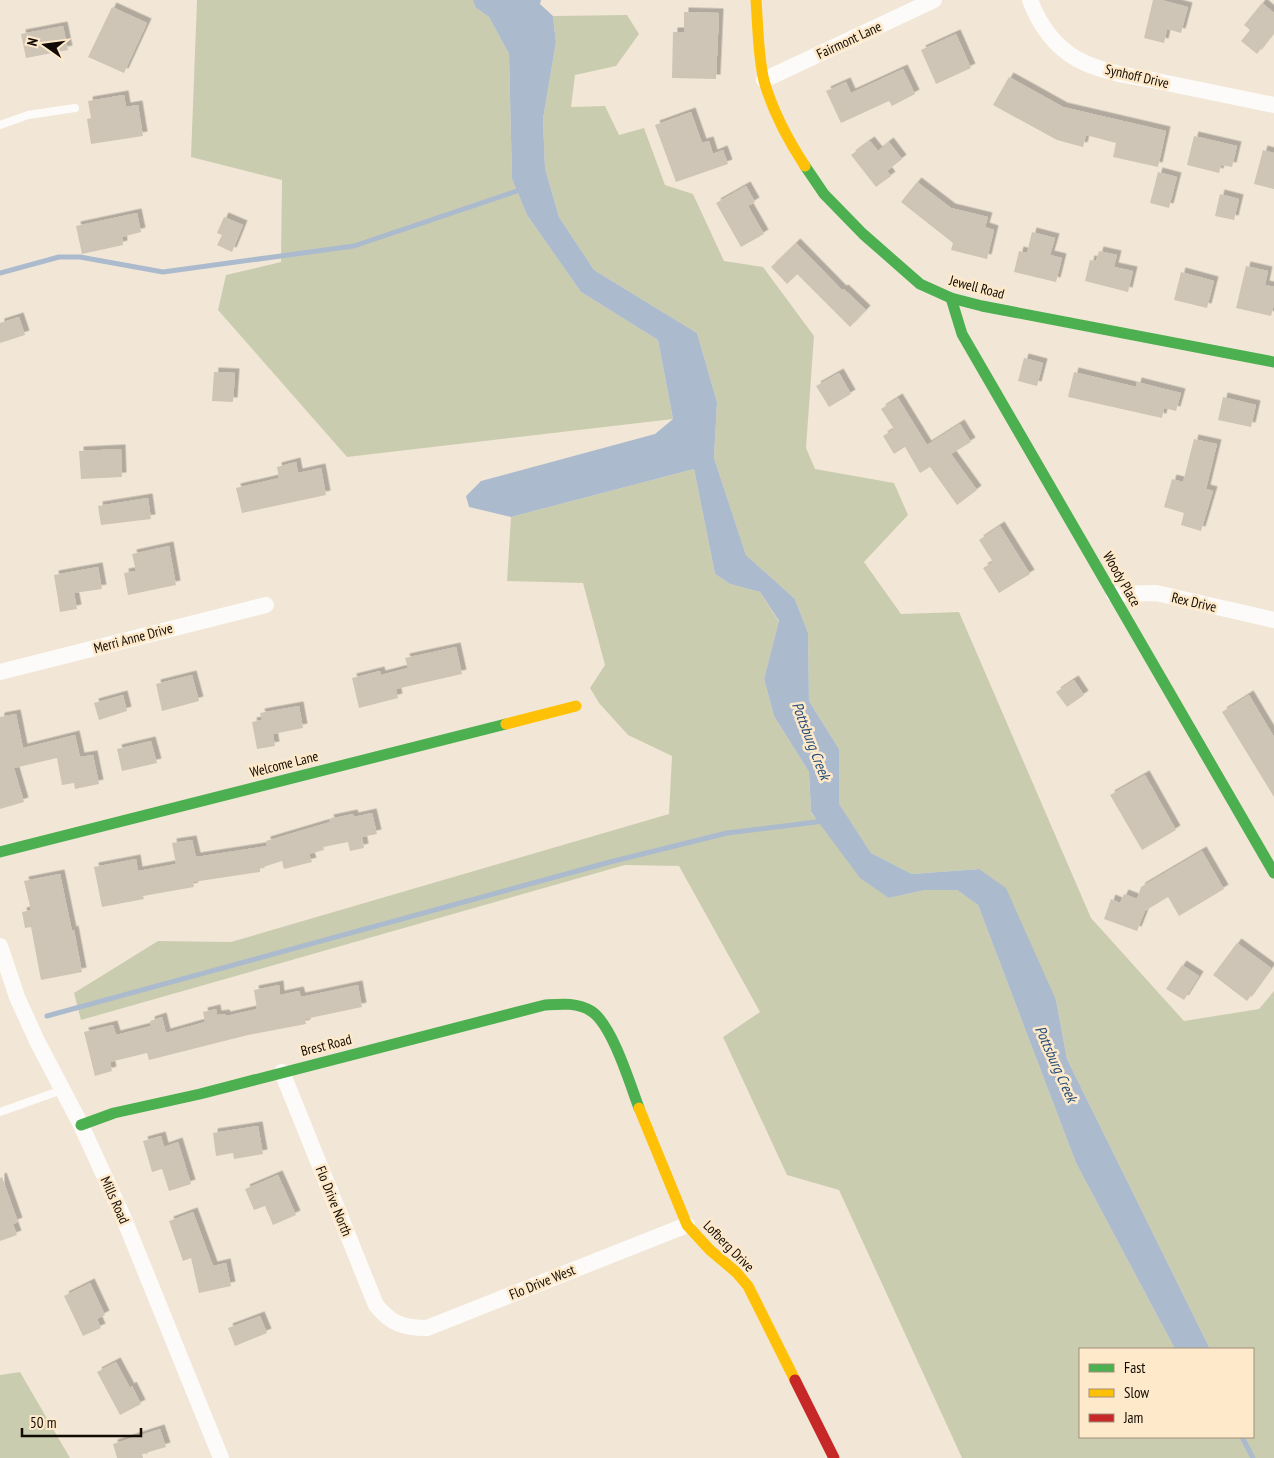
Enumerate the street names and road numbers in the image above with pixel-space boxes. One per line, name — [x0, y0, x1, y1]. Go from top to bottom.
street label: Fairmont Lane — [814, 17, 885, 63]
street label: Synhoff Drive — [1103, 60, 1171, 92]
street label: Jewell Road — [946, 271, 1007, 303]
street label: Woody Place — [1099, 548, 1145, 610]
street label: Rex Drive — [1170, 588, 1218, 616]
street label: Merri Anne Drive — [91, 619, 175, 657]
street label: Welcome Lane — [248, 747, 320, 781]
street label: Brest Road — [299, 1030, 353, 1060]
street label: Flo Drive North — [312, 1163, 356, 1239]
street label: Mills Road — [97, 1173, 133, 1227]
street label: Lofberg Drive — [700, 1217, 758, 1275]
street label: Flo Drive West — [506, 1261, 578, 1303]

